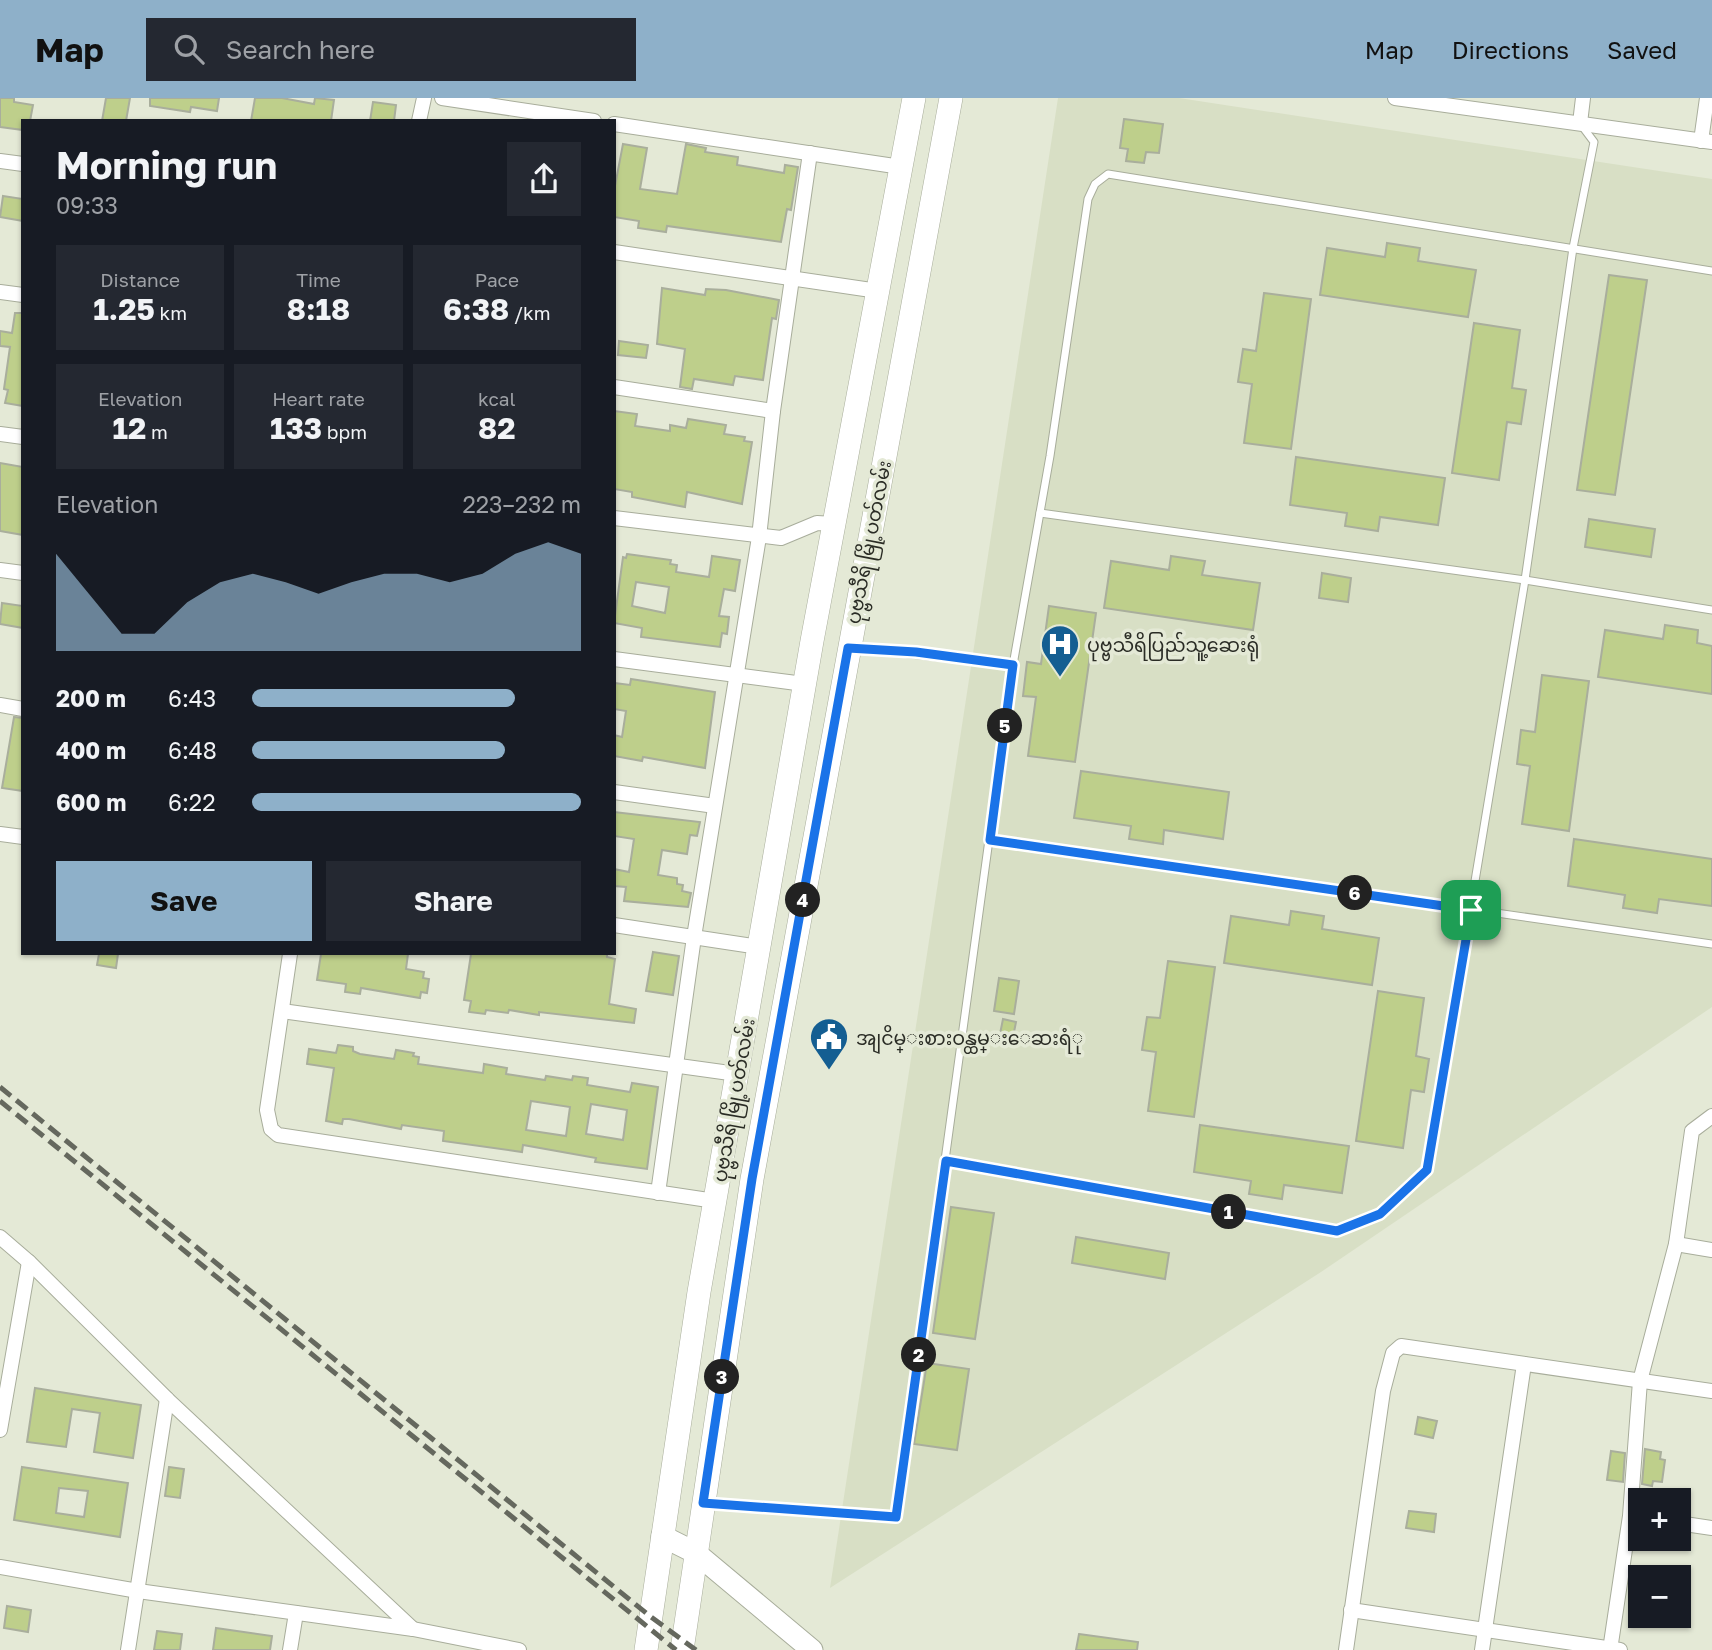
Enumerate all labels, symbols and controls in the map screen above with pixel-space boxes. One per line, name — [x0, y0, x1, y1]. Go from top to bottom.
search box — [146, 18, 636, 81]
text: Map — [35, 30, 104, 69]
icon: search — [170, 30, 208, 68]
text: Search here — [226, 34, 375, 65]
text: Map — [1365, 35, 1414, 64]
text: Directions — [1452, 35, 1569, 64]
text: Saved — [1607, 35, 1677, 64]
text: Morning run — [56, 142, 277, 187]
button: share — [507, 142, 581, 216]
text: 09:33 — [56, 191, 118, 219]
text: Distance — [100, 268, 180, 291]
text: Time — [296, 268, 341, 291]
text: Pace — [475, 268, 519, 291]
text: 1.25 — [93, 291, 155, 327]
text: 8:18 — [287, 291, 350, 327]
text: 6:38 — [443, 291, 509, 327]
text: km — [155, 301, 187, 324]
text: /km — [509, 301, 551, 324]
text: Elevation — [98, 387, 182, 410]
text: Heart rate — [272, 387, 365, 410]
text: kcal — [478, 387, 516, 410]
text: 12 — [113, 410, 146, 446]
text: 133 — [270, 410, 322, 446]
text: 82 — [478, 410, 516, 446]
text: m — [146, 420, 168, 443]
text: bpm — [322, 420, 367, 443]
street label: ပုဗ္ဗသီရိ မြို့ပတ်လမ်း — [839, 458, 901, 627]
text: Elevation — [56, 490, 158, 518]
text: 223–232 m — [462, 490, 581, 518]
hospital icon: ပုဗ္ဗသီရိပြည်သူ့ဆေးရုံ — [1039, 623, 1081, 678]
place label: ပုဗ္ဗသီရိပြည်သူ့ဆေးရုံ — [1087, 631, 1260, 662]
text: 200 m — [56, 684, 126, 712]
text: 6:43 — [168, 684, 216, 712]
pin: 5 — [988, 708, 1023, 744]
text: 5 — [999, 714, 1010, 737]
text: 400 m — [56, 736, 126, 764]
text: 6:48 — [168, 736, 217, 764]
text: 600 m — [56, 788, 126, 816]
text: 6:22 — [168, 788, 216, 816]
button: Save — [56, 861, 312, 941]
button: Share — [326, 861, 581, 941]
pin: 6 — [1338, 876, 1372, 910]
pin — [1441, 880, 1501, 940]
text: 6 — [1348, 881, 1361, 904]
pin: 4 — [786, 882, 820, 918]
text: 4 — [797, 888, 808, 911]
icon: arrive — [1452, 891, 1490, 929]
street label: ပုဗ္ဗသီရိ မြို့ပတ်လမ်း — [705, 1016, 765, 1185]
public building icon: အျငိမ္းစားဝန္ထမ္းေဆးရံု — [808, 1016, 850, 1071]
place label: အျငိမ္းစားဝန္ထမ္းေဆးရံု — [856, 1024, 1083, 1055]
pin: 1 — [1212, 1194, 1246, 1230]
text: 1 — [1224, 1200, 1233, 1223]
pin: 2 — [902, 1338, 936, 1372]
text: 2 — [913, 1343, 924, 1366]
pin: 3 — [704, 1360, 740, 1394]
text: 3 — [716, 1365, 727, 1388]
map controls — [1628, 1488, 1691, 1628]
button: + — [1628, 1488, 1691, 1551]
button: − — [1628, 1565, 1691, 1628]

